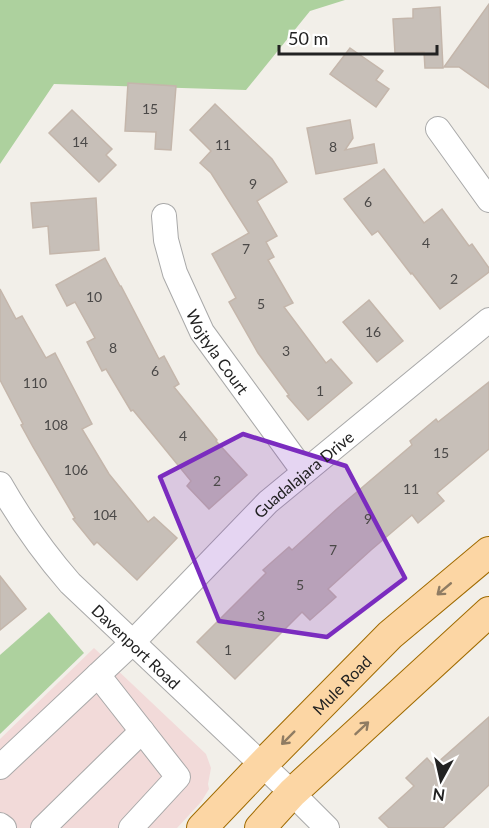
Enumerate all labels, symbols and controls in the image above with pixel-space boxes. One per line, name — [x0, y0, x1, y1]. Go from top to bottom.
scale bar — [279, 18, 436, 56]
text: 50 m — [288, 27, 328, 49]
house number: 15 — [142, 100, 158, 117]
house number: 14 — [72, 133, 88, 150]
house number: 11 — [215, 136, 231, 153]
house number: 8 — [329, 138, 337, 155]
house number: 9 — [249, 175, 257, 192]
house number: 6 — [364, 193, 372, 210]
house number: 4 — [422, 234, 430, 251]
house number: 7 — [242, 240, 250, 257]
house number: 2 — [450, 270, 458, 287]
house number: 10 — [86, 288, 102, 305]
house number: 5 — [257, 295, 265, 312]
street label: Wojtyla Court — [183, 306, 253, 398]
house number: 16 — [365, 323, 381, 340]
house number: 8 — [109, 339, 117, 356]
house number: 3 — [282, 342, 290, 359]
house number: 6 — [151, 362, 159, 379]
house number: 110 — [23, 374, 47, 391]
house number: 1 — [316, 382, 324, 399]
house number: 108 — [44, 416, 68, 433]
street label: Guadalajara Drive — [249, 426, 357, 521]
house number: 4 — [179, 427, 187, 444]
house number: 15 — [433, 444, 449, 461]
house number: 106 — [64, 461, 88, 478]
house number: 2 — [213, 472, 221, 489]
house number: 11 — [403, 480, 419, 497]
house number: 104 — [93, 506, 117, 523]
house number: 9 — [364, 510, 372, 527]
house number: 7 — [329, 541, 337, 558]
house number: 5 — [296, 576, 304, 593]
one-way arrow — [436, 583, 452, 596]
street label: Davenport Road — [88, 600, 185, 692]
house number: 3 — [257, 607, 265, 624]
house number: 1 — [224, 641, 232, 658]
street label: Mule Road — [308, 651, 375, 718]
one-way arrow — [354, 721, 369, 735]
one-way arrow — [281, 731, 295, 746]
north arrow — [411, 750, 471, 810]
text: N — [431, 785, 446, 806]

